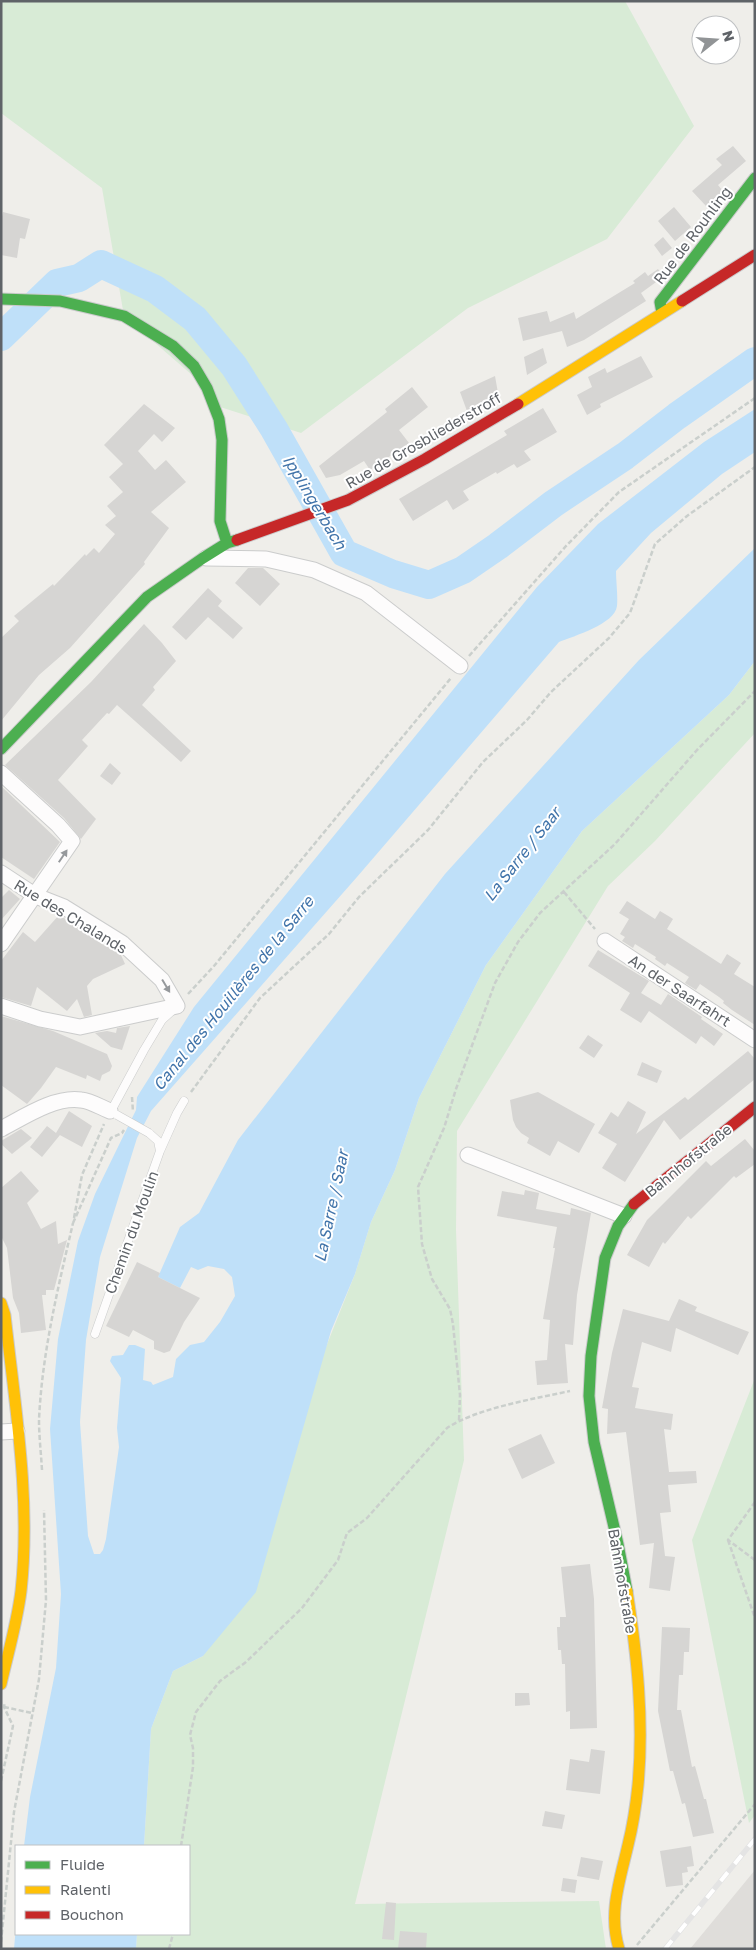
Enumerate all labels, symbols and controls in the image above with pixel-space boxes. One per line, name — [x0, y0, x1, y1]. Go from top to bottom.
north arrow — [691, 15, 741, 65]
text: N — [719, 28, 739, 44]
street label: Rue de Rouhling — [649, 183, 735, 287]
street label: Rue de Grosbliederstroff — [342, 388, 504, 492]
water label: Ipplingerbach — [279, 451, 352, 554]
water label: La Sarre / Saar — [479, 801, 566, 905]
one-way arrow — [58, 849, 68, 862]
street label: Rue des Chalands — [11, 875, 131, 957]
water label: Canal des Houillères de la Sarre — [148, 890, 319, 1094]
street label: An der Saarfahrt — [625, 950, 735, 1030]
one-way arrow — [161, 980, 170, 993]
street label: Bahnhofstraße — [641, 1119, 735, 1200]
water label: La Sarre / Saar — [309, 1146, 353, 1264]
street label: Chemin du Moulin — [100, 1168, 162, 1296]
street label: Bahnhofstraße — [605, 1527, 641, 1635]
legend — [15, 1845, 190, 1935]
text: Fluide — [60, 1855, 105, 1873]
text: Ralenti — [60, 1880, 111, 1898]
text: Bouchon — [60, 1905, 124, 1923]

